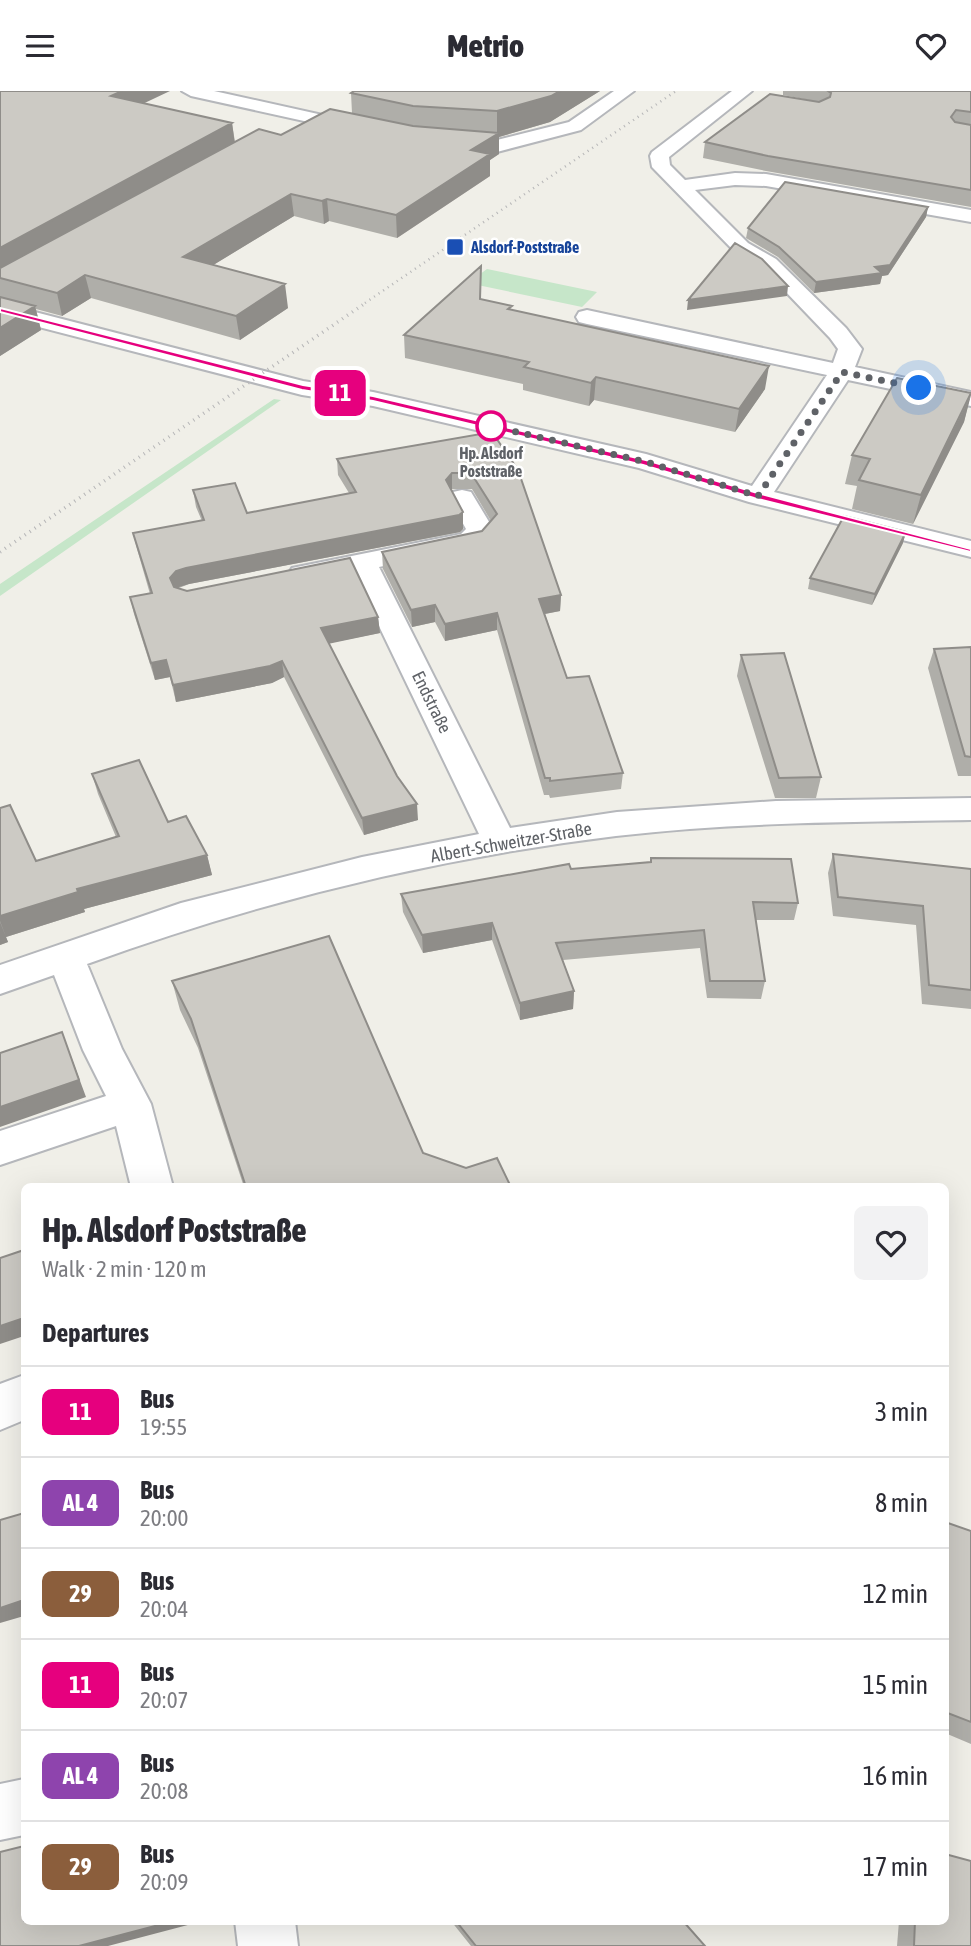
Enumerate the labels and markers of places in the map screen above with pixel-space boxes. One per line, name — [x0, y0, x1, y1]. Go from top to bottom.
marker: Alsdorf-Poststraße — [445, 237, 465, 257]
place label: Alsdorf-Poststraße — [470, 238, 579, 256]
marker: Hp. Alsdorf Poststraße — [476, 411, 506, 441]
place label: Hp. Alsdorf Poststraße — [459, 444, 523, 480]

